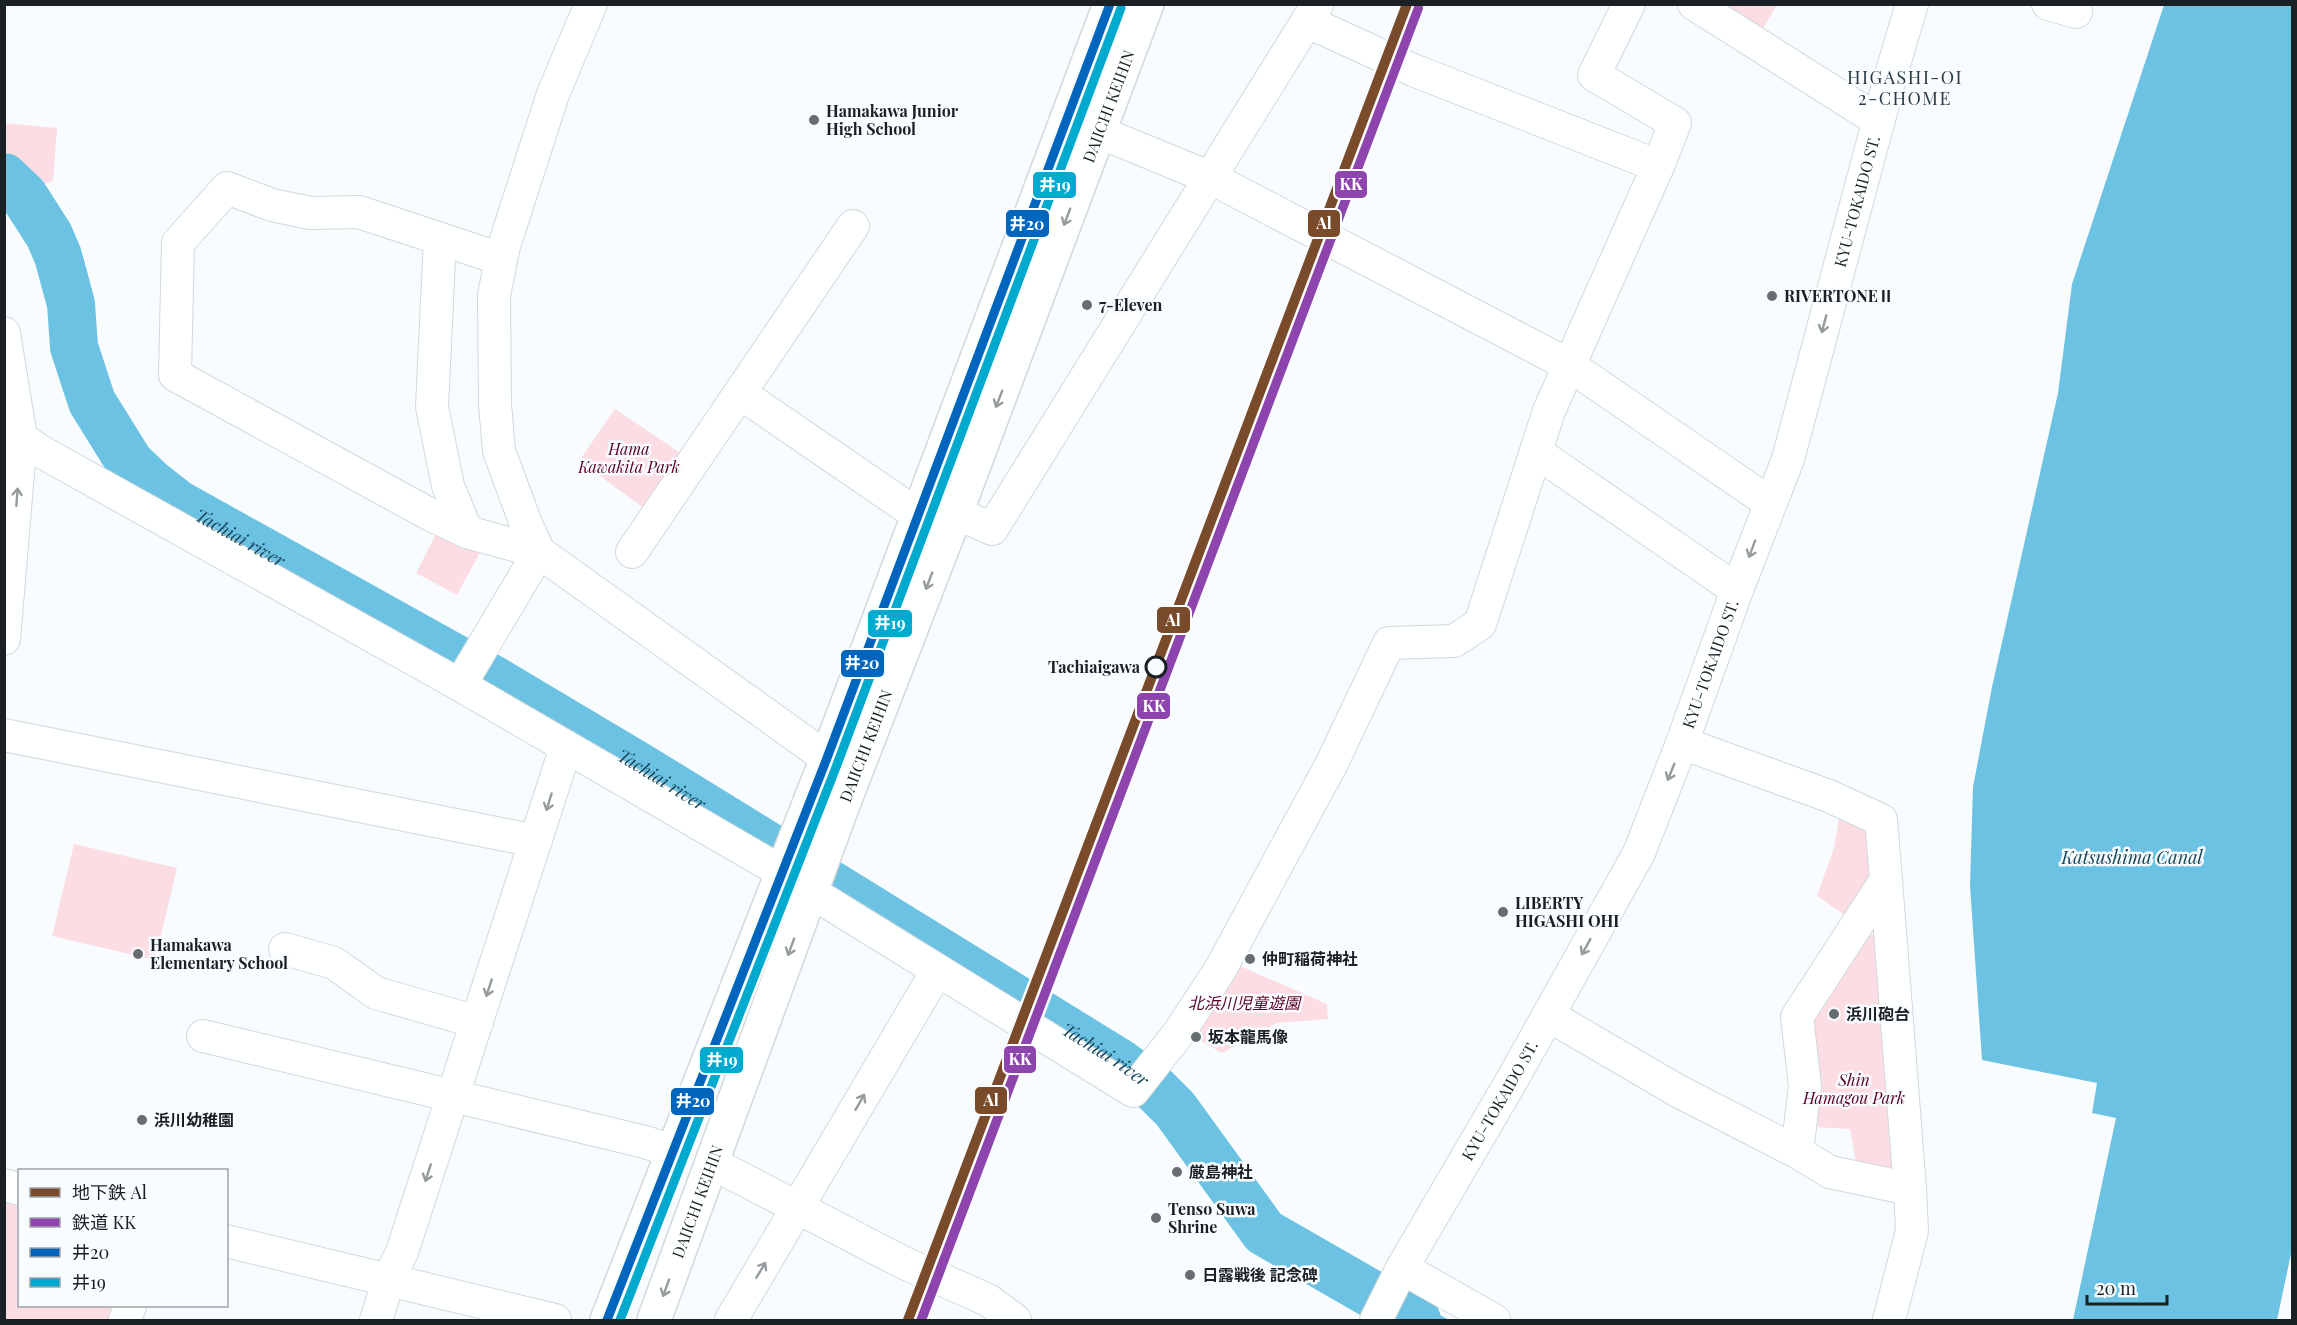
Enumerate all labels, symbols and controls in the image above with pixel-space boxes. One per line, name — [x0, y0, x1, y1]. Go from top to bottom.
street label: DAIICHI KEIHIN — [1077, 47, 1139, 166]
district label: HIGASHI-OI 2-CHOME — [1847, 65, 1963, 110]
place label: Hamakawa Junior High School — [826, 100, 959, 139]
marker: Hamakawa Junior High School — [807, 113, 821, 127]
street label: KYU-TOKAIDO ST. — [1829, 133, 1884, 269]
line badge: KK — [1334, 170, 1368, 199]
line badge: 井19 — [1032, 171, 1077, 199]
text: KK — [1340, 173, 1363, 194]
text: 井19 — [1040, 174, 1071, 195]
one-way arrow — [1061, 207, 1072, 225]
line badge: 井20 — [1005, 209, 1050, 238]
line badge: Al — [1307, 209, 1341, 238]
text: Al — [1315, 212, 1332, 233]
text: 井20 — [1010, 213, 1044, 234]
place label: RIVERTONEⅡ — [1784, 285, 1894, 306]
marker: RIVERTONEⅡ — [1765, 289, 1779, 303]
place label: 7-Eleven — [1099, 294, 1162, 315]
marker: 7-Eleven — [1080, 298, 1094, 312]
one-way arrow — [1818, 314, 1829, 333]
one-way arrow — [992, 389, 1003, 408]
park label: Hama Kawakita Park — [577, 438, 680, 477]
one-way arrow — [11, 487, 22, 507]
water label: Tachiai river — [191, 503, 291, 573]
one-way arrow — [1746, 540, 1757, 558]
one-way arrow — [923, 572, 934, 590]
street label: KYU-TOKAIDO ST. — [1677, 597, 1743, 731]
line badge: Al — [1156, 606, 1191, 634]
line badge: 井19 — [867, 609, 913, 638]
text: Al — [1164, 609, 1181, 630]
text: 井19 — [875, 612, 906, 633]
line badge: 井20 — [840, 649, 885, 678]
text: 井20 — [845, 652, 879, 673]
place label: Tachiaigawa — [1048, 656, 1141, 677]
marker: Tachiaigawa — [1145, 656, 1167, 678]
street label: DAIICHI KEIHIN — [834, 686, 897, 805]
line badge: KK — [1136, 692, 1171, 720]
text: KK — [1143, 695, 1166, 716]
water label: Tachiai river — [613, 743, 712, 816]
one-way arrow — [1664, 762, 1675, 781]
one-way arrow — [542, 792, 553, 811]
water label: Katsushima Canal — [2060, 845, 2204, 869]
place label: LIBERTY HIGASHI OHI — [1515, 892, 1619, 931]
marker: LIBERTY HIGASHI OHI — [1496, 905, 1510, 919]
place label: Hamakawa Elementary School — [150, 934, 288, 973]
one-way arrow — [785, 938, 796, 956]
one-way arrow — [1580, 938, 1592, 955]
marker: Hamakawa Elementary School — [131, 947, 145, 961]
place label: 仲町稲荷神社 — [1262, 948, 1358, 969]
marker: 仲町稲荷神社 — [1243, 952, 1257, 966]
one-way arrow — [482, 978, 493, 997]
park label: 北浜川児童遊園 — [1188, 992, 1302, 1013]
place label: 浜川砲台 — [1846, 1003, 1910, 1024]
marker: 浜川砲台 — [1827, 1007, 1841, 1021]
water label: Tachiai river — [1057, 1017, 1155, 1092]
place label: 坂本龍馬像 — [1208, 1026, 1288, 1047]
marker: 坂本龍馬像 — [1189, 1030, 1203, 1044]
street label: KYU-TOKAIDO ST. — [1456, 1037, 1542, 1164]
line badge: KK — [1003, 1045, 1037, 1074]
line badge: 井19 — [699, 1046, 744, 1074]
text: KK — [1009, 1048, 1032, 1069]
text: 井19 — [707, 1049, 738, 1070]
park label: Shin Hamagou Park — [1802, 1069, 1905, 1108]
line badge: Al — [974, 1086, 1008, 1115]
line badge: 井20 — [670, 1087, 715, 1116]
text: Al — [982, 1089, 999, 1110]
text: 井20 — [676, 1090, 710, 1111]
one-way arrow — [854, 1094, 866, 1111]
place label: 浜川幼稚園 — [154, 1109, 234, 1130]
marker: 浜川幼稚園 — [135, 1113, 149, 1127]
street label: DAIICHI KEIHIN — [667, 1142, 727, 1261]
place label: 厳島神社 — [1189, 1161, 1253, 1182]
one-way arrow — [422, 1163, 433, 1182]
marker: 厳島神社 — [1170, 1165, 1184, 1179]
legend — [18, 1169, 228, 1307]
text: 地下鉄 Al — [72, 1180, 147, 1204]
place label: Tenso Suwa Shrine — [1168, 1198, 1256, 1237]
text: 鉄道 KK — [72, 1210, 136, 1234]
marker: Tenso Suwa Shrine — [1149, 1211, 1163, 1225]
text: 井20 — [72, 1240, 109, 1264]
one-way arrow — [755, 1262, 767, 1279]
place label: 日露戦後 記念碑 — [1202, 1264, 1318, 1285]
marker: 日露戦後 記念碑 — [1183, 1268, 1197, 1282]
scale bar — [2087, 1268, 2166, 1306]
text: 井19 — [72, 1270, 106, 1294]
text: 20 m — [2096, 1276, 2136, 1300]
one-way arrow — [660, 1278, 671, 1297]

